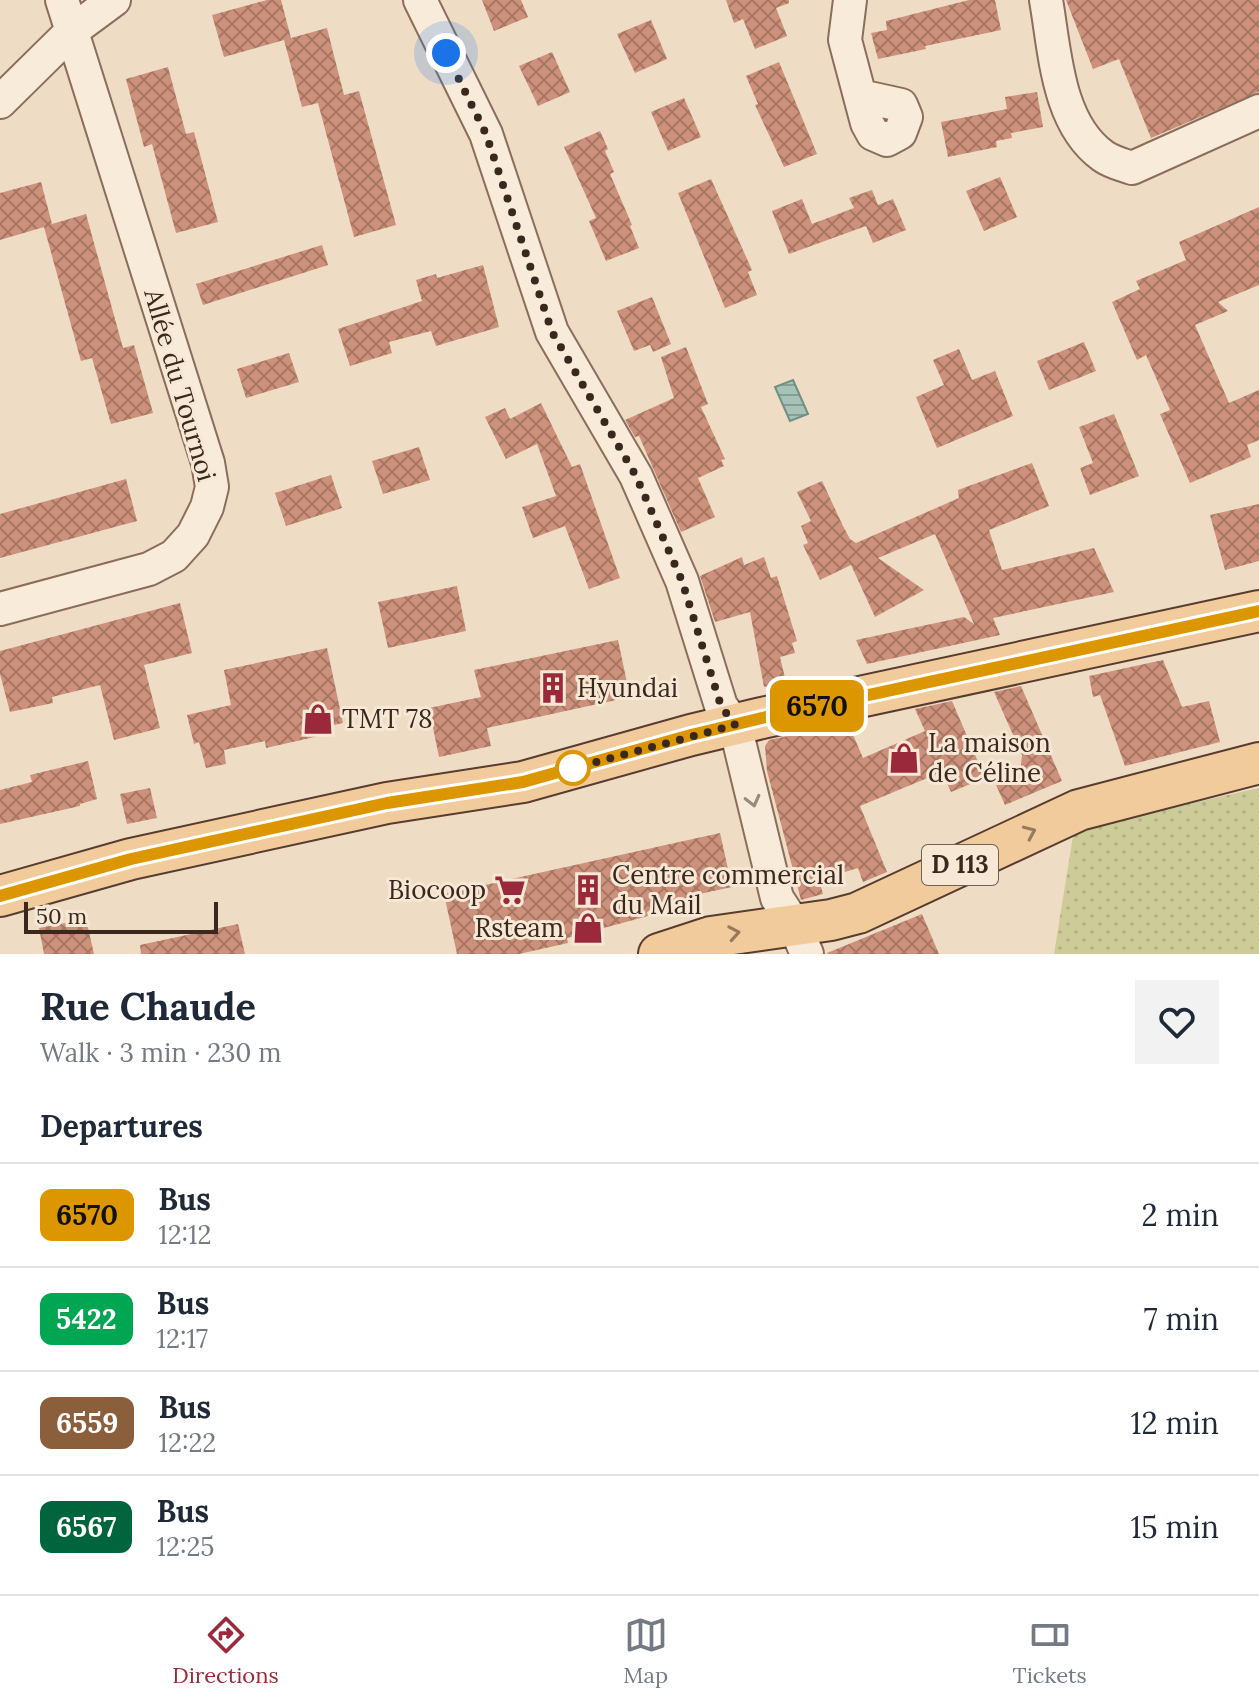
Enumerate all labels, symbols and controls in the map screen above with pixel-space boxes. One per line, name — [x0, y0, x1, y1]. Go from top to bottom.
your location — [426, 33, 466, 73]
street label: Allée du Tournoi — [137, 284, 224, 485]
building icon: Hyundai — [536, 671, 570, 705]
place label: Hyundai — [577, 671, 678, 704]
line badge: 6570 — [761, 680, 873, 732]
text: 6570 — [786, 688, 848, 724]
shop icon: TMT 78 — [301, 702, 335, 736]
place label: TMT 78 — [342, 702, 433, 735]
place label: La maison de Céline — [928, 726, 1051, 789]
shop icon: La maison de Céline — [887, 741, 921, 775]
unlabelled marker — [556, 751, 590, 785]
one-way arrow — [743, 793, 760, 807]
one-way arrow — [1022, 826, 1036, 842]
road number: D 113 — [922, 845, 998, 885]
place label: Centre commercial du Mail — [612, 858, 844, 921]
place label: Biocoop — [388, 873, 486, 906]
supermarket icon: Biocoop — [493, 873, 527, 907]
building icon: Centre commercial du Mail — [571, 873, 605, 907]
scale bar — [24, 898, 218, 934]
text: 50 m — [36, 902, 87, 930]
place label: Rsteam — [475, 911, 564, 944]
shop icon: Rsteam — [571, 911, 605, 945]
one-way arrow — [727, 926, 741, 943]
button: heart — [1135, 980, 1219, 1064]
text: Rue Chaude — [40, 982, 256, 1030]
text: Walk · 3 min · 230 m — [40, 1036, 282, 1069]
text: Departures — [40, 1107, 203, 1145]
text: Bus — [158, 1180, 211, 1218]
text: 2 min — [1142, 1196, 1219, 1234]
text: 6570 — [56, 1197, 118, 1233]
text: 12:12 — [158, 1218, 212, 1251]
text: Bus — [157, 1284, 209, 1322]
text: 7 min — [1144, 1300, 1219, 1338]
text: 5422 — [56, 1301, 117, 1337]
text: 12:17 — [157, 1322, 208, 1355]
text: Bus — [158, 1388, 211, 1426]
text: 12 min — [1131, 1404, 1219, 1442]
text: 6559 — [56, 1405, 118, 1441]
text: 12:22 — [158, 1426, 216, 1459]
text: Bus — [156, 1492, 209, 1530]
text: 15 min — [1130, 1508, 1219, 1546]
text: 6567 — [56, 1509, 116, 1545]
text: 12:25 — [156, 1530, 215, 1563]
tab: Directions — [172, 1613, 279, 1689]
tab: Map — [623, 1613, 668, 1689]
tab: Tickets — [1013, 1613, 1087, 1689]

